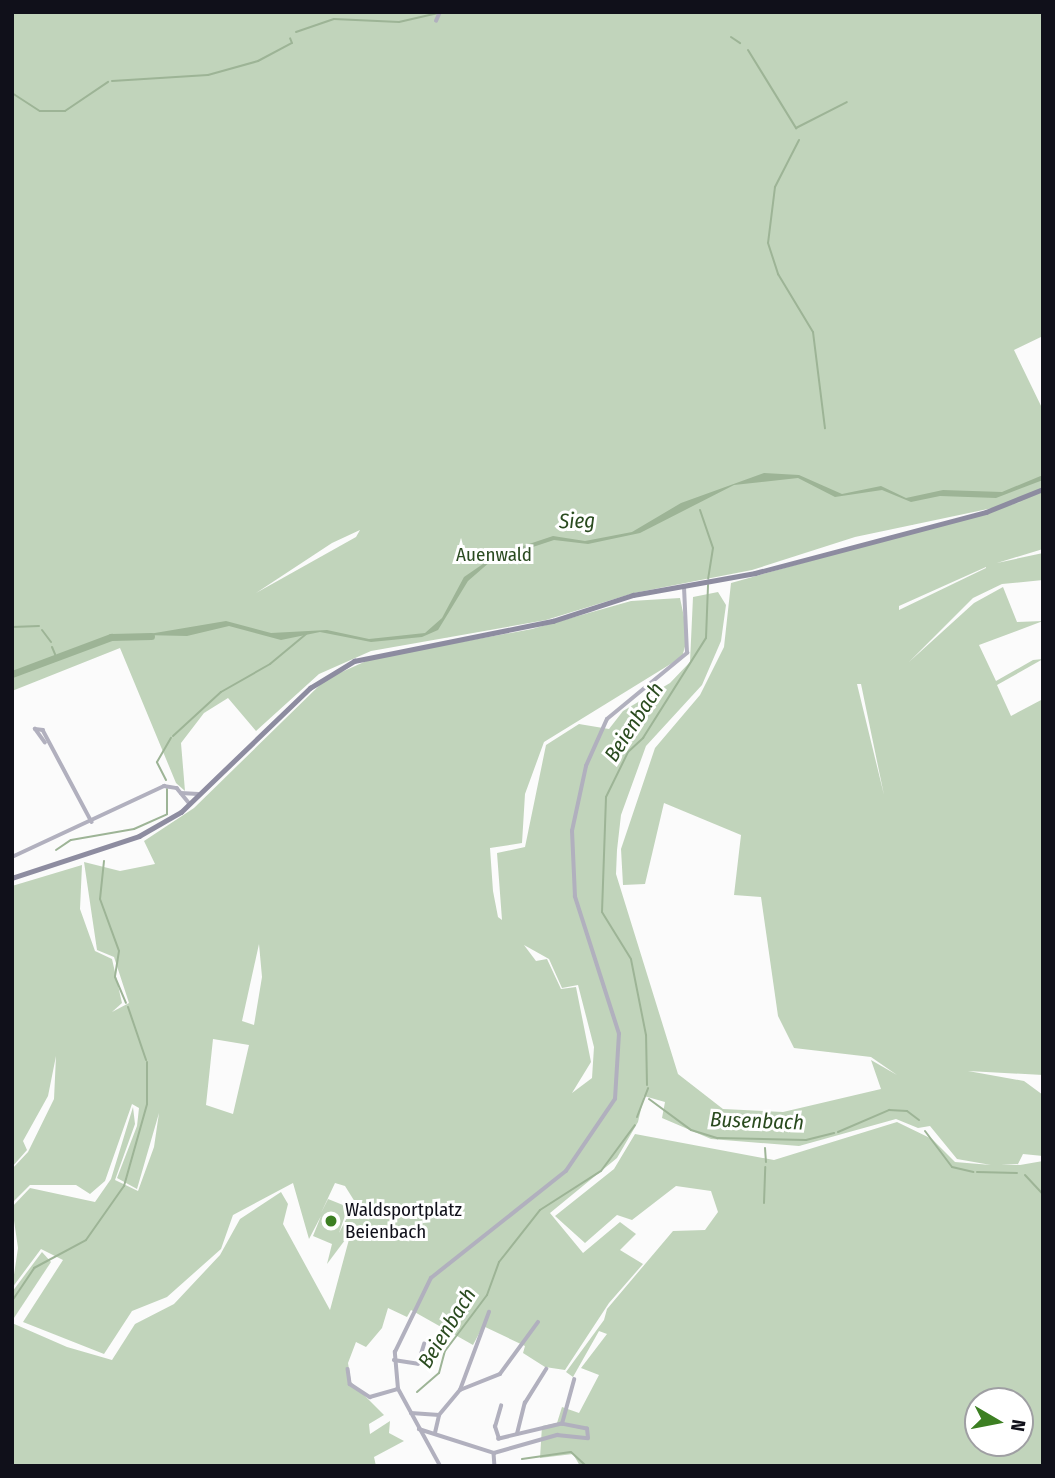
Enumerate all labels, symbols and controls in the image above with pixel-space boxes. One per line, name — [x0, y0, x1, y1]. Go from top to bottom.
water label: Sieg — [559, 508, 595, 534]
park label: Auenwald — [456, 544, 532, 566]
water label: Beienbach — [599, 678, 669, 766]
water label: Busenbach — [710, 1107, 804, 1135]
place label: Waldsportplatz Beienbach — [345, 1199, 462, 1243]
marker: Waldsportplatz Beienbach — [323, 1213, 339, 1229]
water label: Beienbach — [413, 1283, 481, 1373]
north arrow — [964, 1387, 1034, 1457]
text: N — [1006, 1418, 1031, 1433]

